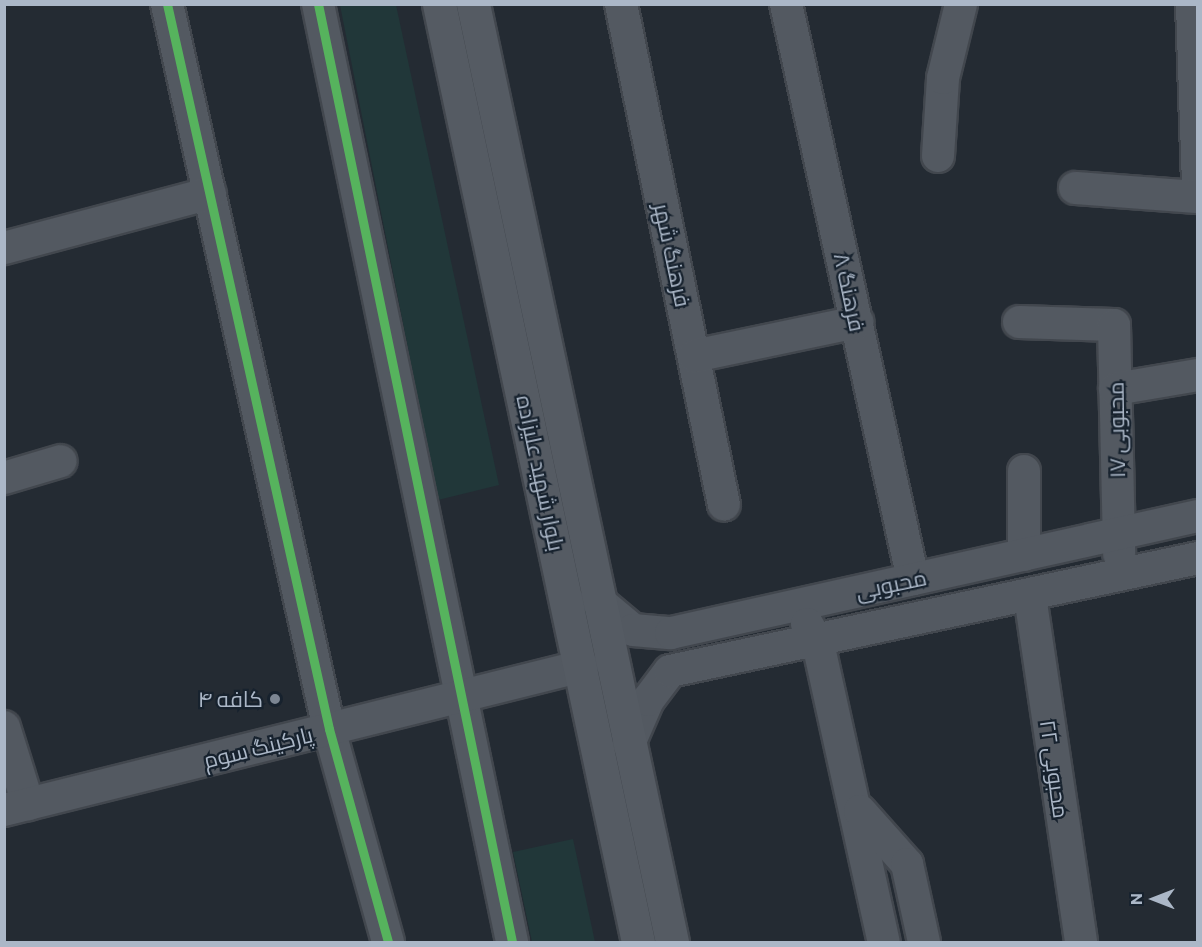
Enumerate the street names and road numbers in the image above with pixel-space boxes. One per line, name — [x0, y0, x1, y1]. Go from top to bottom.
street label: فرهنگ شهر — [649, 201, 697, 309]
street label: فرهنگ ۸ — [829, 250, 871, 334]
street label: محبوبی ۱۷ — [1102, 381, 1130, 479]
street label: بلوار شهید علیزاده — [512, 393, 570, 553]
street label: محبوبی — [853, 564, 929, 604]
street label: محبوبی ۲۲ — [1035, 718, 1075, 820]
street label: پارکینگ سوم — [201, 721, 315, 773]

